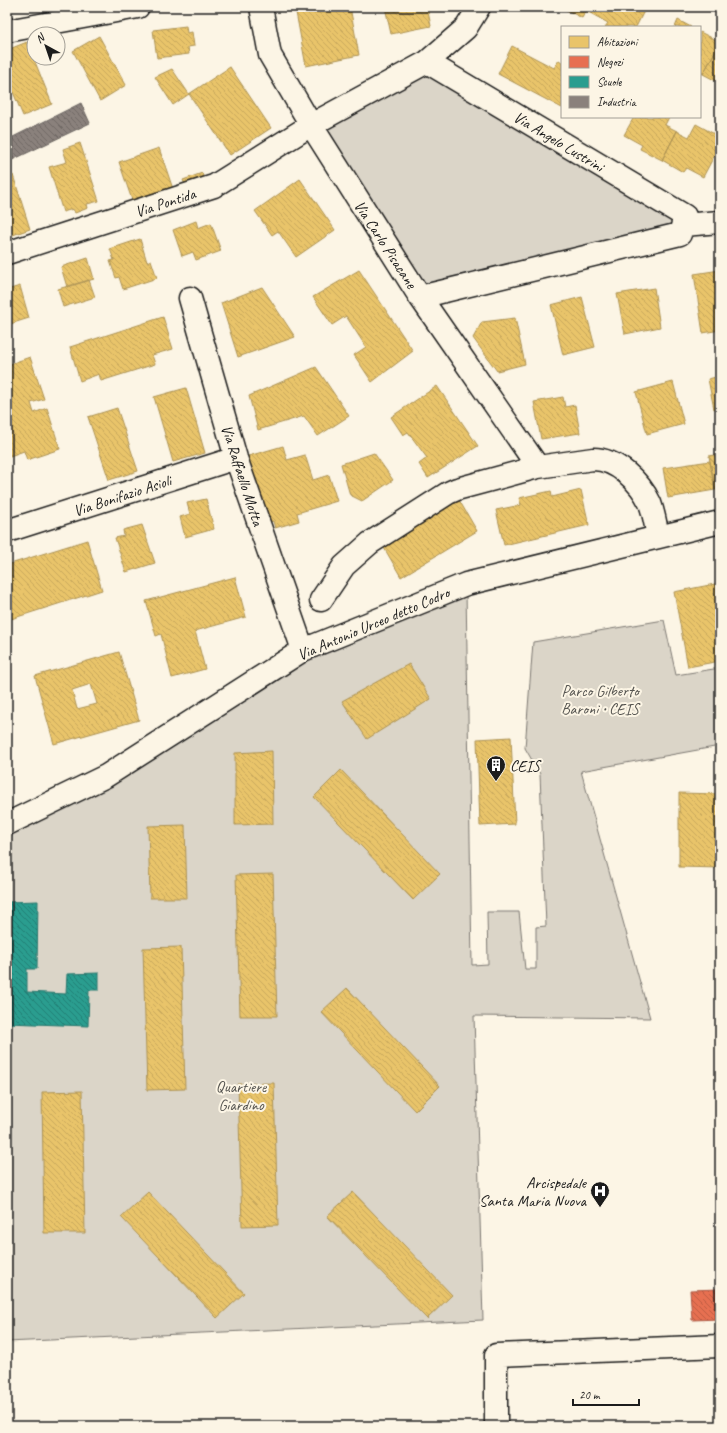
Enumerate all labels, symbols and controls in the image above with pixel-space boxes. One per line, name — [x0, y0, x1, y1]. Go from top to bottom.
north arrow — [26, 26, 66, 66]
legend — [561, 26, 701, 118]
text: N — [32, 29, 48, 46]
text: Abitazioni — [597, 34, 639, 50]
text: Negozi — [597, 54, 624, 70]
text: Scuole — [597, 74, 623, 90]
text: Industria — [597, 94, 637, 110]
street label: Via Angelo Lustrini — [510, 107, 609, 178]
street label: Via Pontida — [133, 183, 199, 222]
street label: Via Carlo Pisacane — [349, 197, 422, 294]
street label: Via Raffaello Motta — [216, 422, 268, 530]
street label: Via Bonifazio Asioli — [71, 470, 176, 521]
street label: Via Antonio Urceo detto Codro — [294, 582, 455, 665]
park label: Parco Gilberto Baroni • CEIS — [561, 681, 641, 719]
building icon: CEIS — [485, 754, 507, 782]
place label: CEIS — [510, 756, 542, 776]
park label: Quartiere Giardino — [216, 1077, 268, 1115]
place label: Arcispedale Santa Maria Nuova — [479, 1173, 588, 1211]
hospital icon: Arcispedale Santa Maria Nuova — [589, 1180, 611, 1208]
scale bar — [573, 1381, 639, 1407]
text: 20 m — [579, 1387, 601, 1403]

